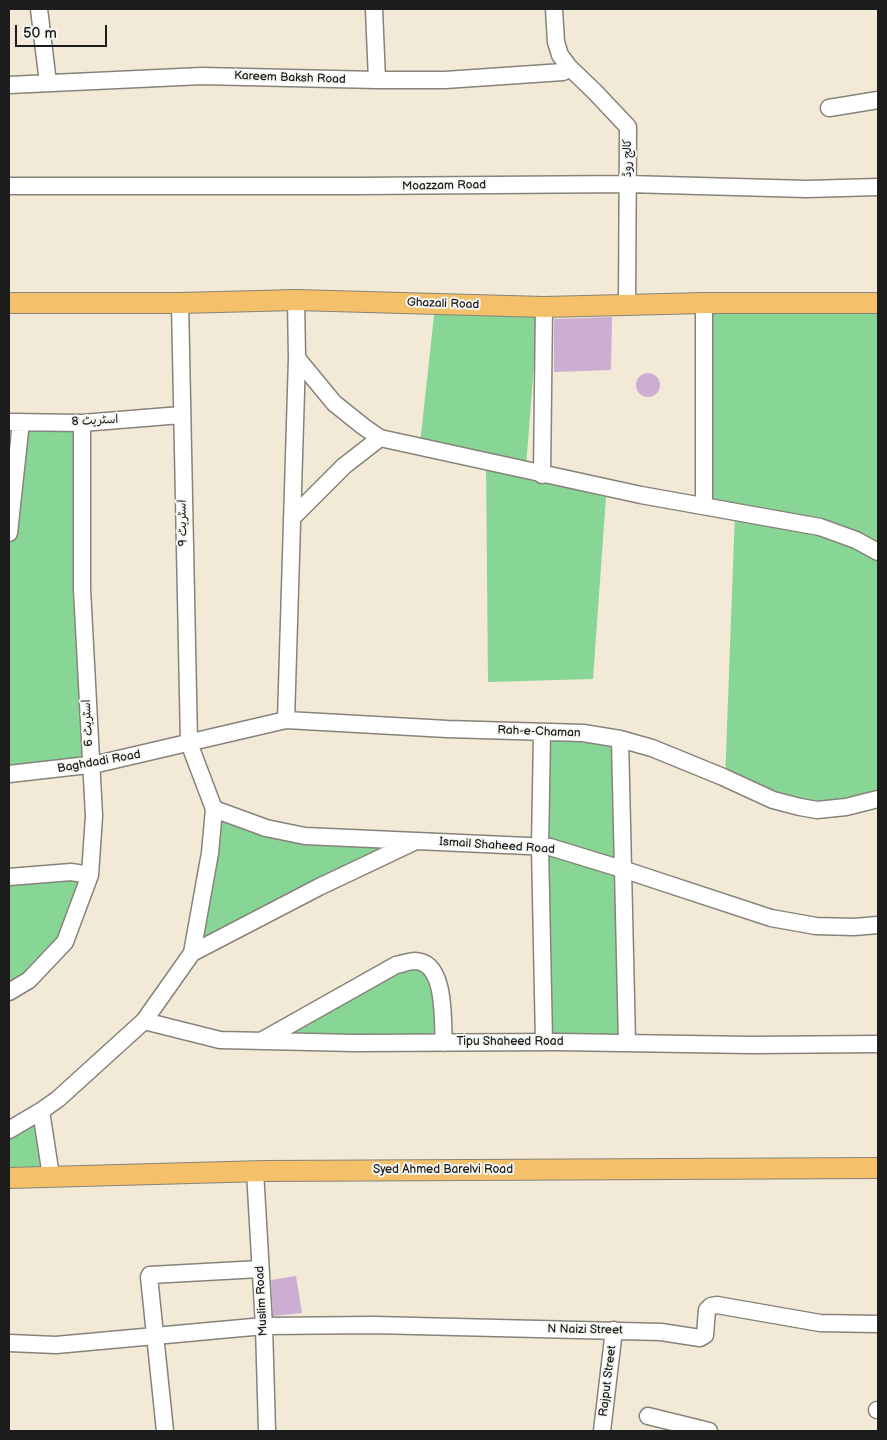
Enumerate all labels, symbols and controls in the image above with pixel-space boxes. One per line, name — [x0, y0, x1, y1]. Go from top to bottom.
scale bar — [18, 15, 110, 47]
text: 50 m — [23, 24, 57, 43]
street label: Kareem Baksh Road — [234, 69, 346, 87]
street label: کالج روڈ — [621, 139, 635, 177]
street label: Moazzam Road — [402, 178, 486, 194]
street label: Ghazali Road — [406, 296, 480, 312]
street label: اسٹریٹ 8 — [71, 413, 119, 429]
street label: اسٹریٹ 9 — [175, 499, 191, 547]
street label: اسٹریٹ 6 — [80, 699, 96, 747]
street label: Rah-e-Chaman — [497, 723, 581, 741]
street label: Baghdadi Road — [56, 748, 142, 776]
street label: Ismail Shaheed Road — [439, 835, 555, 857]
street label: Tipu Shaheed Road — [456, 1035, 564, 1049]
street label: Syed Ahmed Barelvi Road — [373, 1163, 513, 1177]
street label: Muslim Road — [253, 1265, 271, 1337]
street label: N Naizi Street — [547, 1322, 623, 1338]
street label: Rajput Street — [596, 1345, 620, 1417]

